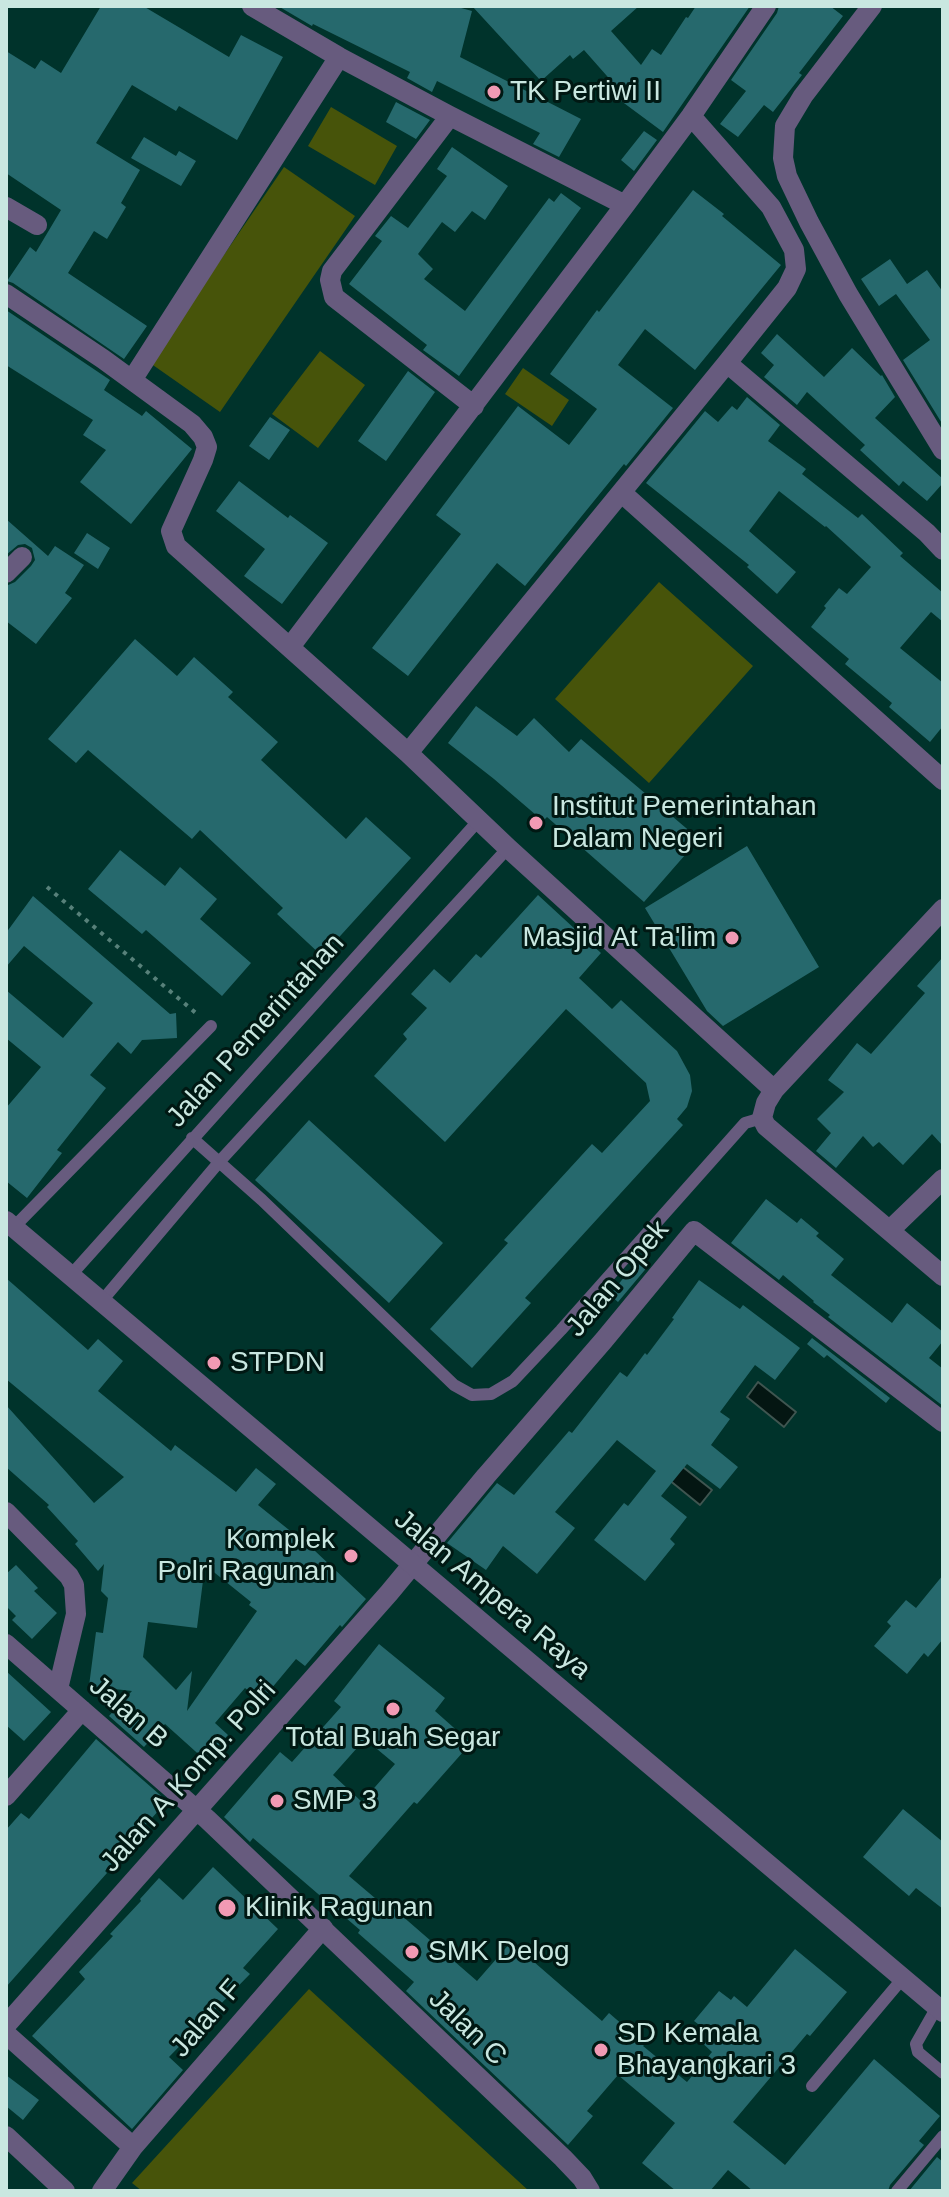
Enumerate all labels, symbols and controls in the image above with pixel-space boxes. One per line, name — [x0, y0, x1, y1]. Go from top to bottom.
place label: TK Pertiwi II — [510, 75, 661, 109]
marker: TK Pertiwi II — [485, 83, 503, 101]
place label: Institut Pemerintahan Dalam Negeri — [552, 790, 817, 856]
marker: Institut Pemerintahan Dalam Negeri — [527, 814, 545, 832]
place label: Masjid At Ta'lim — [522, 921, 716, 955]
street label: Jalan Pemerintahan — [160, 927, 352, 1135]
marker: Masjid At Ta'lim — [723, 929, 741, 947]
street label: Jalan Opek — [560, 1214, 676, 1344]
place label: STPDN — [230, 1346, 325, 1380]
marker: STPDN — [205, 1354, 223, 1372]
street label: Jalan Ampera Raya — [387, 1503, 597, 1687]
place label: Komplek Polri Ragunan — [158, 1523, 335, 1589]
marker: Komplek Polri Ragunan — [342, 1547, 360, 1565]
street label: Jalan B — [82, 1670, 174, 1756]
street label: Jalan A Komp. Polri — [94, 1674, 284, 1880]
marker: Total Buah Segar — [384, 1700, 402, 1718]
place label: Total Buah Segar — [286, 1721, 500, 1755]
place label: SMP 3 — [293, 1784, 377, 1818]
marker: SMP 3 — [268, 1792, 286, 1810]
place label: Klinik Ragunan — [245, 1891, 433, 1925]
marker: Klinik Ragunan — [216, 1897, 238, 1919]
place label: SMK Delog — [428, 1935, 570, 1969]
marker: SMK Delog — [403, 1943, 421, 1961]
street label: Jalan F — [164, 1973, 250, 2065]
street label: Jalan C — [421, 1983, 513, 2073]
place label: SD Kemala Bhayangkari 3 — [617, 2017, 796, 2083]
marker: SD Kemala Bhayangkari 3 — [592, 2041, 610, 2059]

